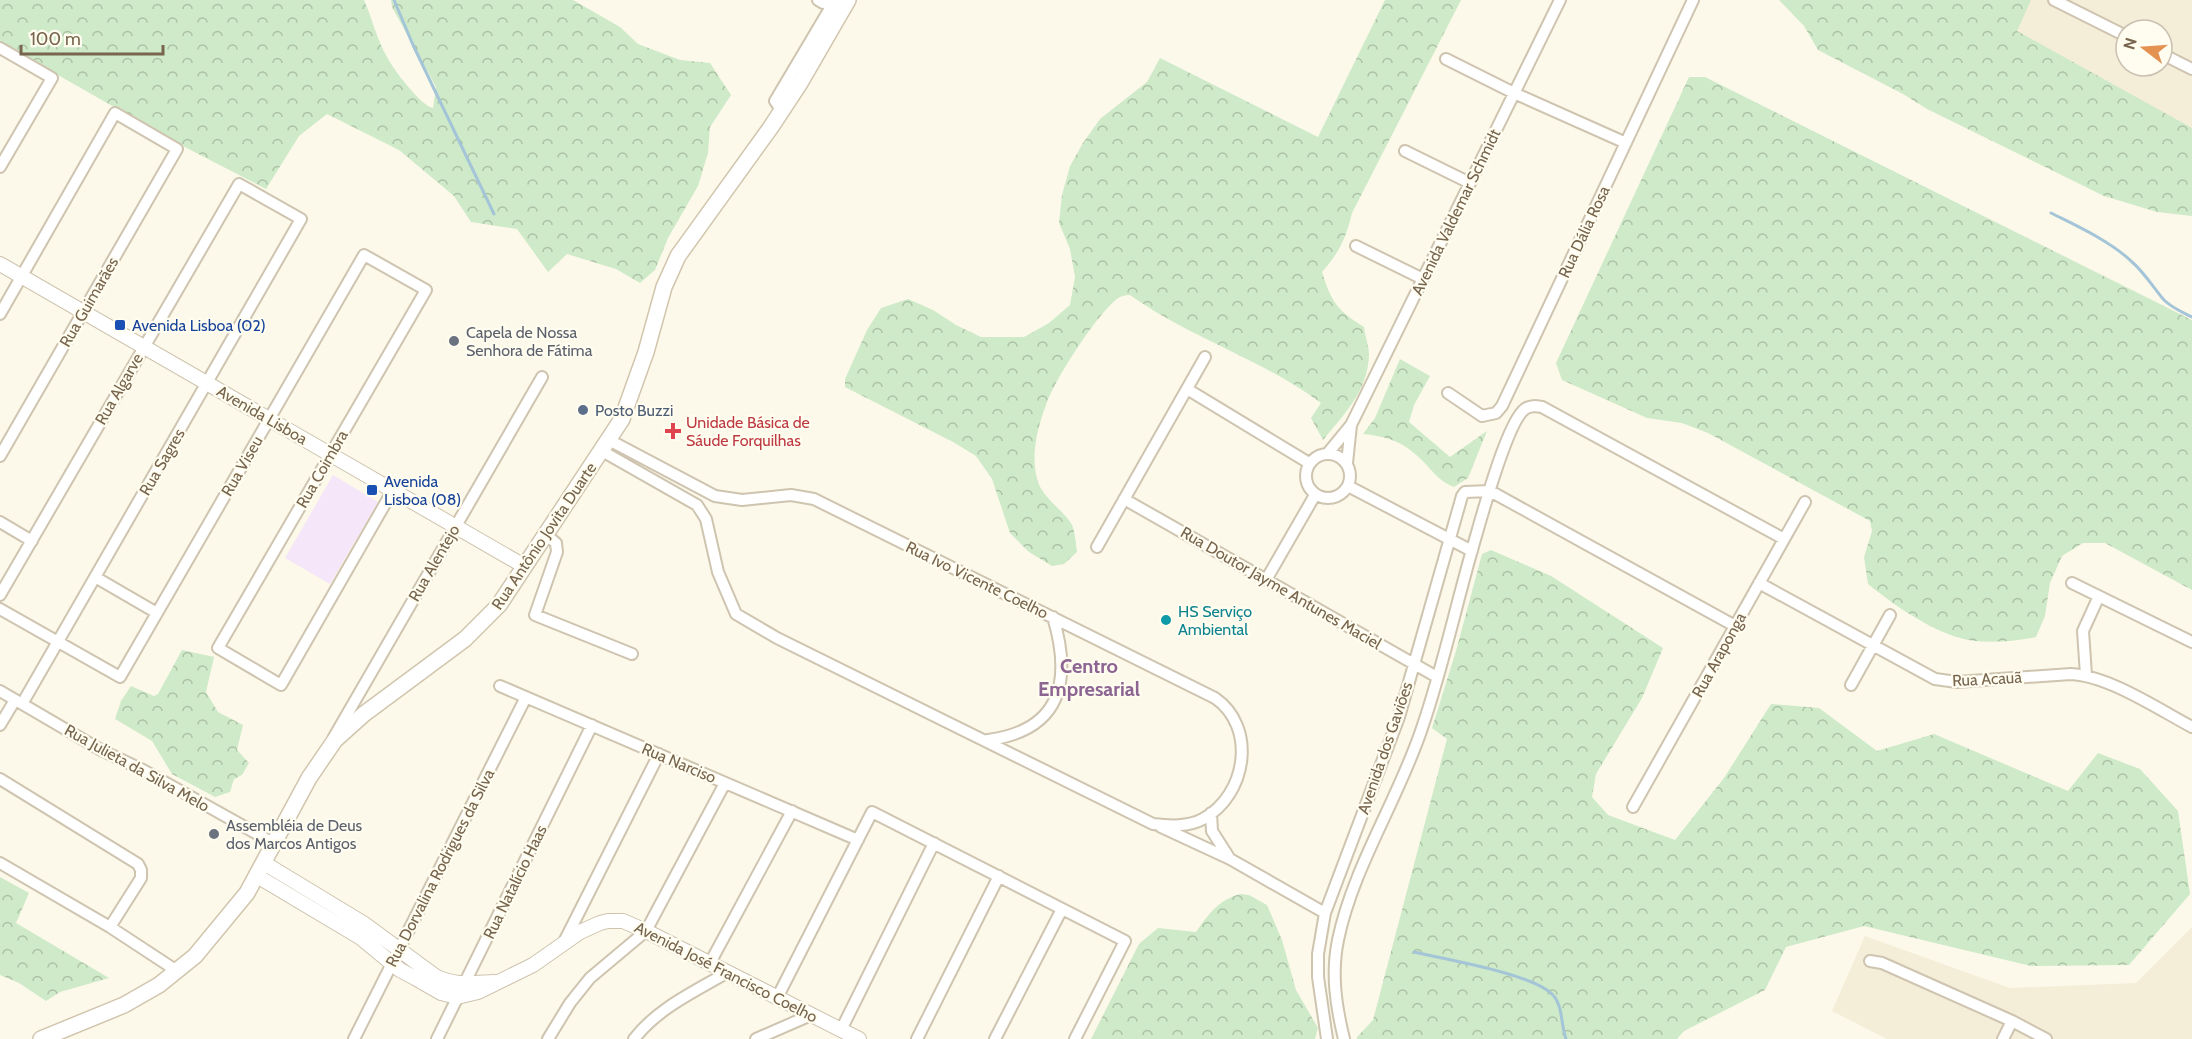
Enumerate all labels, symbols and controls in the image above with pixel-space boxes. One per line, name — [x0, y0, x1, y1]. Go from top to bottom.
scale bar — [21, 18, 164, 56]
north arrow — [2114, 18, 2174, 78]
text: 100 m — [30, 28, 81, 50]
text: N — [2119, 36, 2141, 52]
street label: Avenida Valdemar Schmidt — [1407, 125, 1505, 298]
street label: Rua Dália Rosa — [1554, 183, 1614, 281]
street label: Rua Guimarães — [56, 253, 123, 350]
place label: Avenida Lisboa (02) — [132, 316, 266, 335]
marker: Avenida Lisboa (02) — [113, 318, 127, 332]
place label: Capela de Nossa Senhora de Fátima — [466, 323, 593, 360]
marker: Capela de Nossa Senhora de Fátima — [447, 334, 461, 348]
street label: Rua Algarve — [91, 350, 147, 428]
street label: Avenida Lisboa — [213, 381, 311, 449]
place label: Posto Buzzi — [595, 401, 673, 420]
marker: Posto Buzzi — [576, 403, 590, 417]
place label: Unidade Básica de Sáude Forquilhas — [686, 413, 810, 450]
marker: Unidade Básica de Sáude Forquilhas — [664, 422, 682, 440]
street label: Rua Sagres — [135, 425, 189, 499]
street label: Rua Coimbra — [292, 427, 352, 511]
street label: Rua Viseu — [217, 433, 267, 499]
street label: Rua Antônio Jovita Duarte — [488, 459, 600, 613]
place label: Avenida Lisboa (08) — [384, 472, 461, 509]
marker: Avenida Lisboa (08) — [365, 483, 379, 497]
street label: Rua Alentejo — [404, 521, 464, 605]
street label: Rua Doutor Jayme Antunes Maciel — [1177, 523, 1385, 654]
street label: Rua Ivo Vicente Coelho — [903, 537, 1052, 623]
place label: HS Serviço Ambiental — [1178, 602, 1252, 639]
street label: Rua Araponga — [1688, 609, 1750, 701]
marker: HS Serviço Ambiental — [1159, 613, 1173, 627]
district label: Centro Empresarial — [1038, 654, 1140, 701]
street label: Rua Acauã — [1952, 668, 2023, 690]
street label: Avenida dos Gaviões — [1353, 679, 1417, 817]
street label: Rua Julieta da Silva Melo — [61, 720, 213, 816]
street label: Rua Narciso — [639, 739, 719, 787]
street label: Rua Dorvalina Rodrigues da Silva — [382, 766, 498, 970]
place label: Assembléia de Deus dos Marcos Antigos — [226, 816, 363, 853]
street label: Rua Natalício Haas — [479, 822, 551, 942]
marker: Assembléia de Deus dos Marcos Antigos — [207, 827, 221, 841]
street label: Avenida José Francisco Coelho — [631, 918, 821, 1027]

